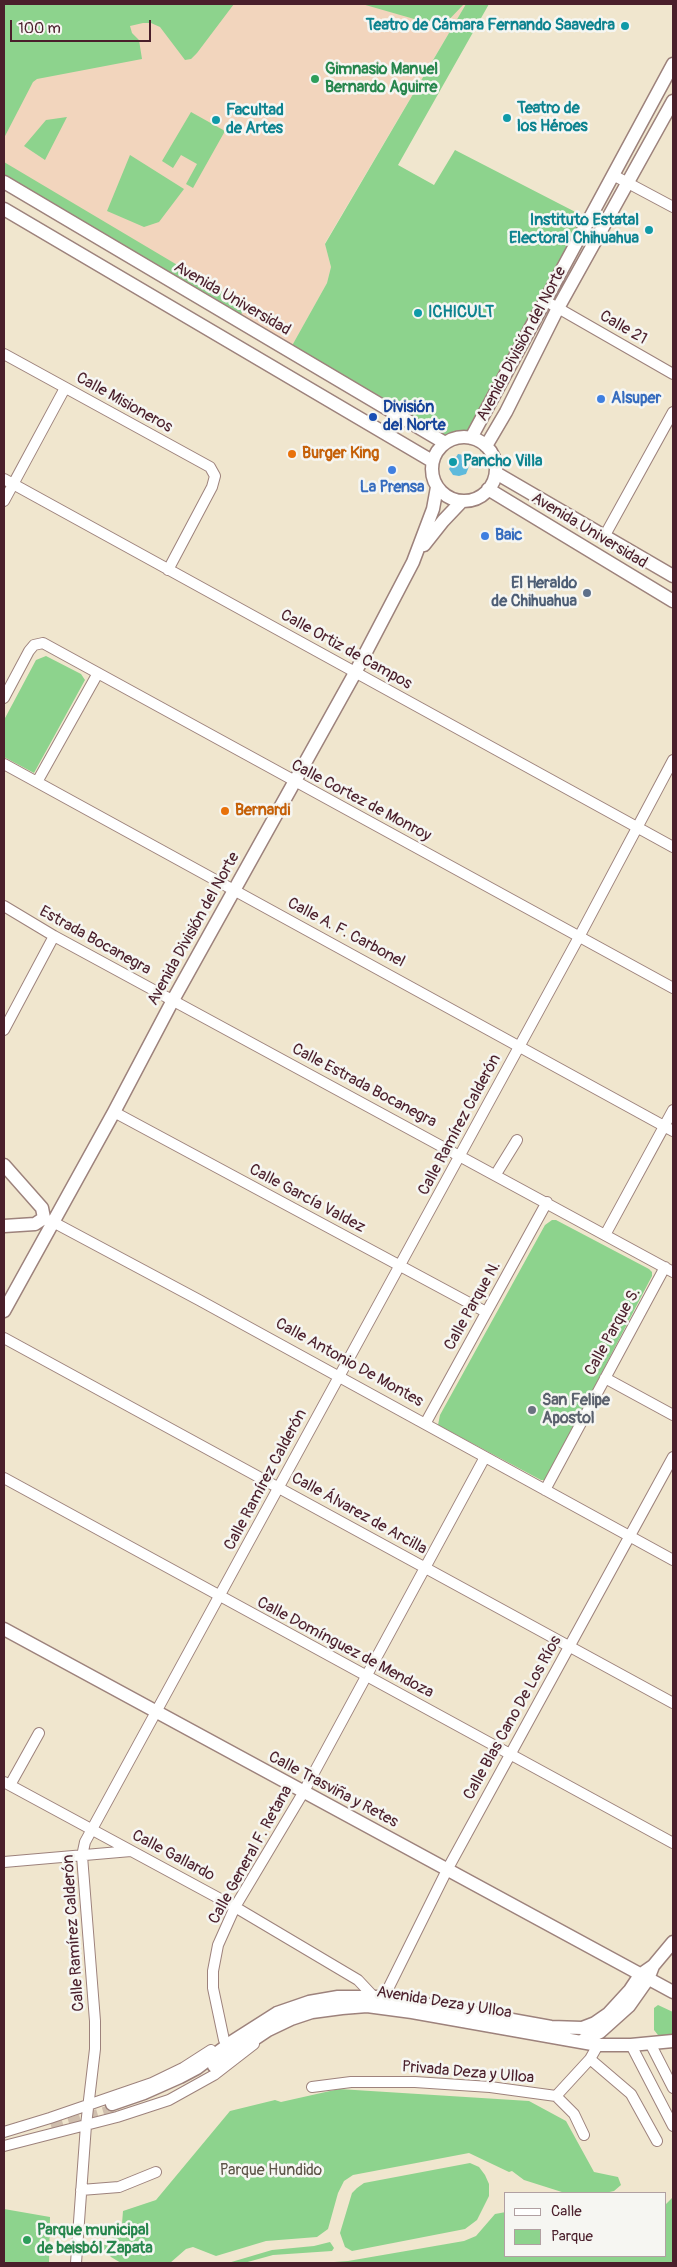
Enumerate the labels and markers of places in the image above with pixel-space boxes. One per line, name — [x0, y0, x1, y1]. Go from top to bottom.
place label: Teatro de Cámara Fernando Saavedra — [366, 16, 615, 36]
marker: Teatro de Cámara Fernando Saavedra — [619, 20, 631, 32]
place label: Gimnasio Manuel Bernardo Aguirre — [325, 60, 438, 98]
marker: Gimnasio Manuel Bernardo Aguirre — [309, 73, 321, 85]
place label: Teatro de los Héroes — [517, 99, 588, 137]
place label: Facultad de Artes — [226, 101, 284, 139]
marker: Teatro de los Héroes — [501, 112, 513, 124]
marker: Facultad de Artes — [210, 114, 222, 126]
place label: Instituto Estatal Electoral Chihuahua — [509, 211, 639, 249]
marker: Instituto Estatal Electoral Chihuahua — [643, 224, 655, 236]
place label: ICHICULT — [428, 303, 494, 323]
marker: ICHICULT — [412, 307, 424, 319]
place label: Alsuper — [611, 389, 661, 409]
marker: Alsuper — [595, 393, 607, 405]
place label: División del Norte — [383, 398, 446, 436]
marker: División del Norte — [367, 411, 379, 423]
place label: Burger King — [302, 444, 379, 464]
marker: Burger King — [286, 448, 298, 460]
place label: Pancho Villa — [463, 452, 542, 472]
marker: Pancho Villa — [447, 456, 459, 468]
marker: La Prensa — [386, 464, 398, 476]
place label: La Prensa — [360, 478, 424, 498]
place label: Baic — [495, 526, 522, 546]
marker: Baic — [479, 530, 491, 542]
place label: El Heraldo de Chihuahua — [491, 574, 577, 612]
marker: El Heraldo de Chihuahua — [581, 587, 593, 599]
place label: Bernardi — [235, 801, 290, 821]
marker: Bernardi — [219, 805, 231, 817]
place label: San Felipe Apostol — [542, 1391, 610, 1429]
marker: San Felipe Apostol — [526, 1404, 538, 1416]
place label: Parque municipal de beisból Zapata — [37, 2221, 153, 2259]
marker: Parque municipal de beisból Zapata — [21, 2234, 33, 2246]

